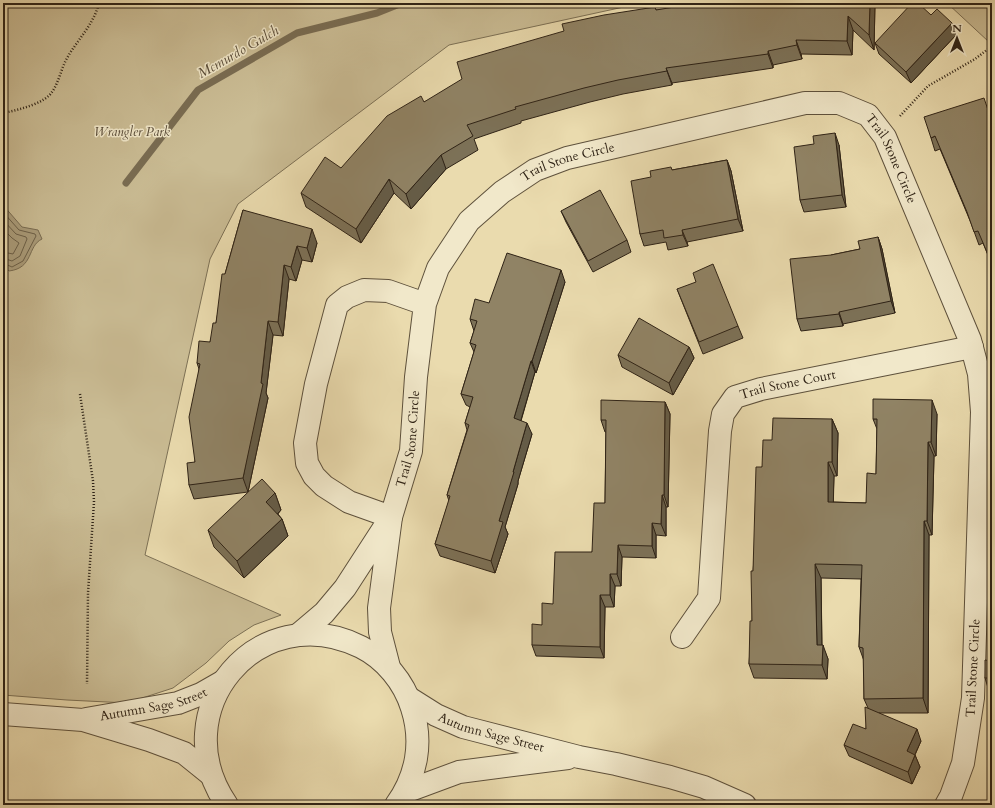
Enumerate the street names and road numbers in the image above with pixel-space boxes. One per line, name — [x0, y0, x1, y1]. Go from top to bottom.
street label: Trail Stone Circle — [861, 110, 921, 206]
street label: Trail Stone Circle — [517, 138, 617, 186]
street label: Trail Stone Court — [737, 365, 837, 404]
street label: Trail Stone Circle — [391, 390, 424, 490]
street label: Trail Stone Circle — [961, 618, 985, 718]
street label: Autumn Sage Street — [98, 683, 210, 725]
street label: Autumn Sage Street — [435, 708, 546, 757]

